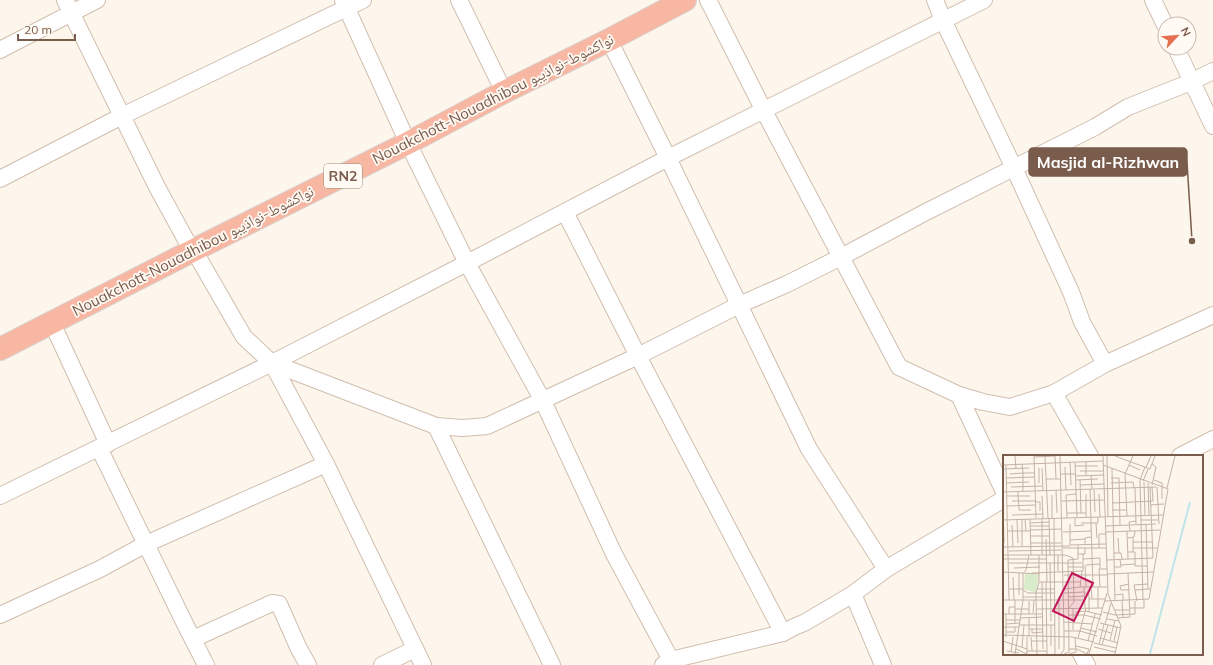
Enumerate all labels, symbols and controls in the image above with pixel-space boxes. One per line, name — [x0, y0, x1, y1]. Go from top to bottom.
scale bar — [18, 16, 75, 42]
north arrow — [1157, 16, 1197, 56]
text: 20 m — [24, 22, 52, 37]
text: N — [1178, 25, 1194, 38]
street label: Nouakchott-Nouadhibou نواكشوط-نواذيبو — [369, 29, 617, 168]
callout: Masjid al-Rizhwan — [1029, 148, 1187, 176]
text: Masjid al-Rizhwan — [1037, 152, 1179, 172]
road number: RN2 — [324, 164, 362, 188]
street label: Nouakchott-Nouadhibou نواكشوط-نواذيبو — [69, 181, 317, 320]
inset map — [1003, 455, 1203, 655]

